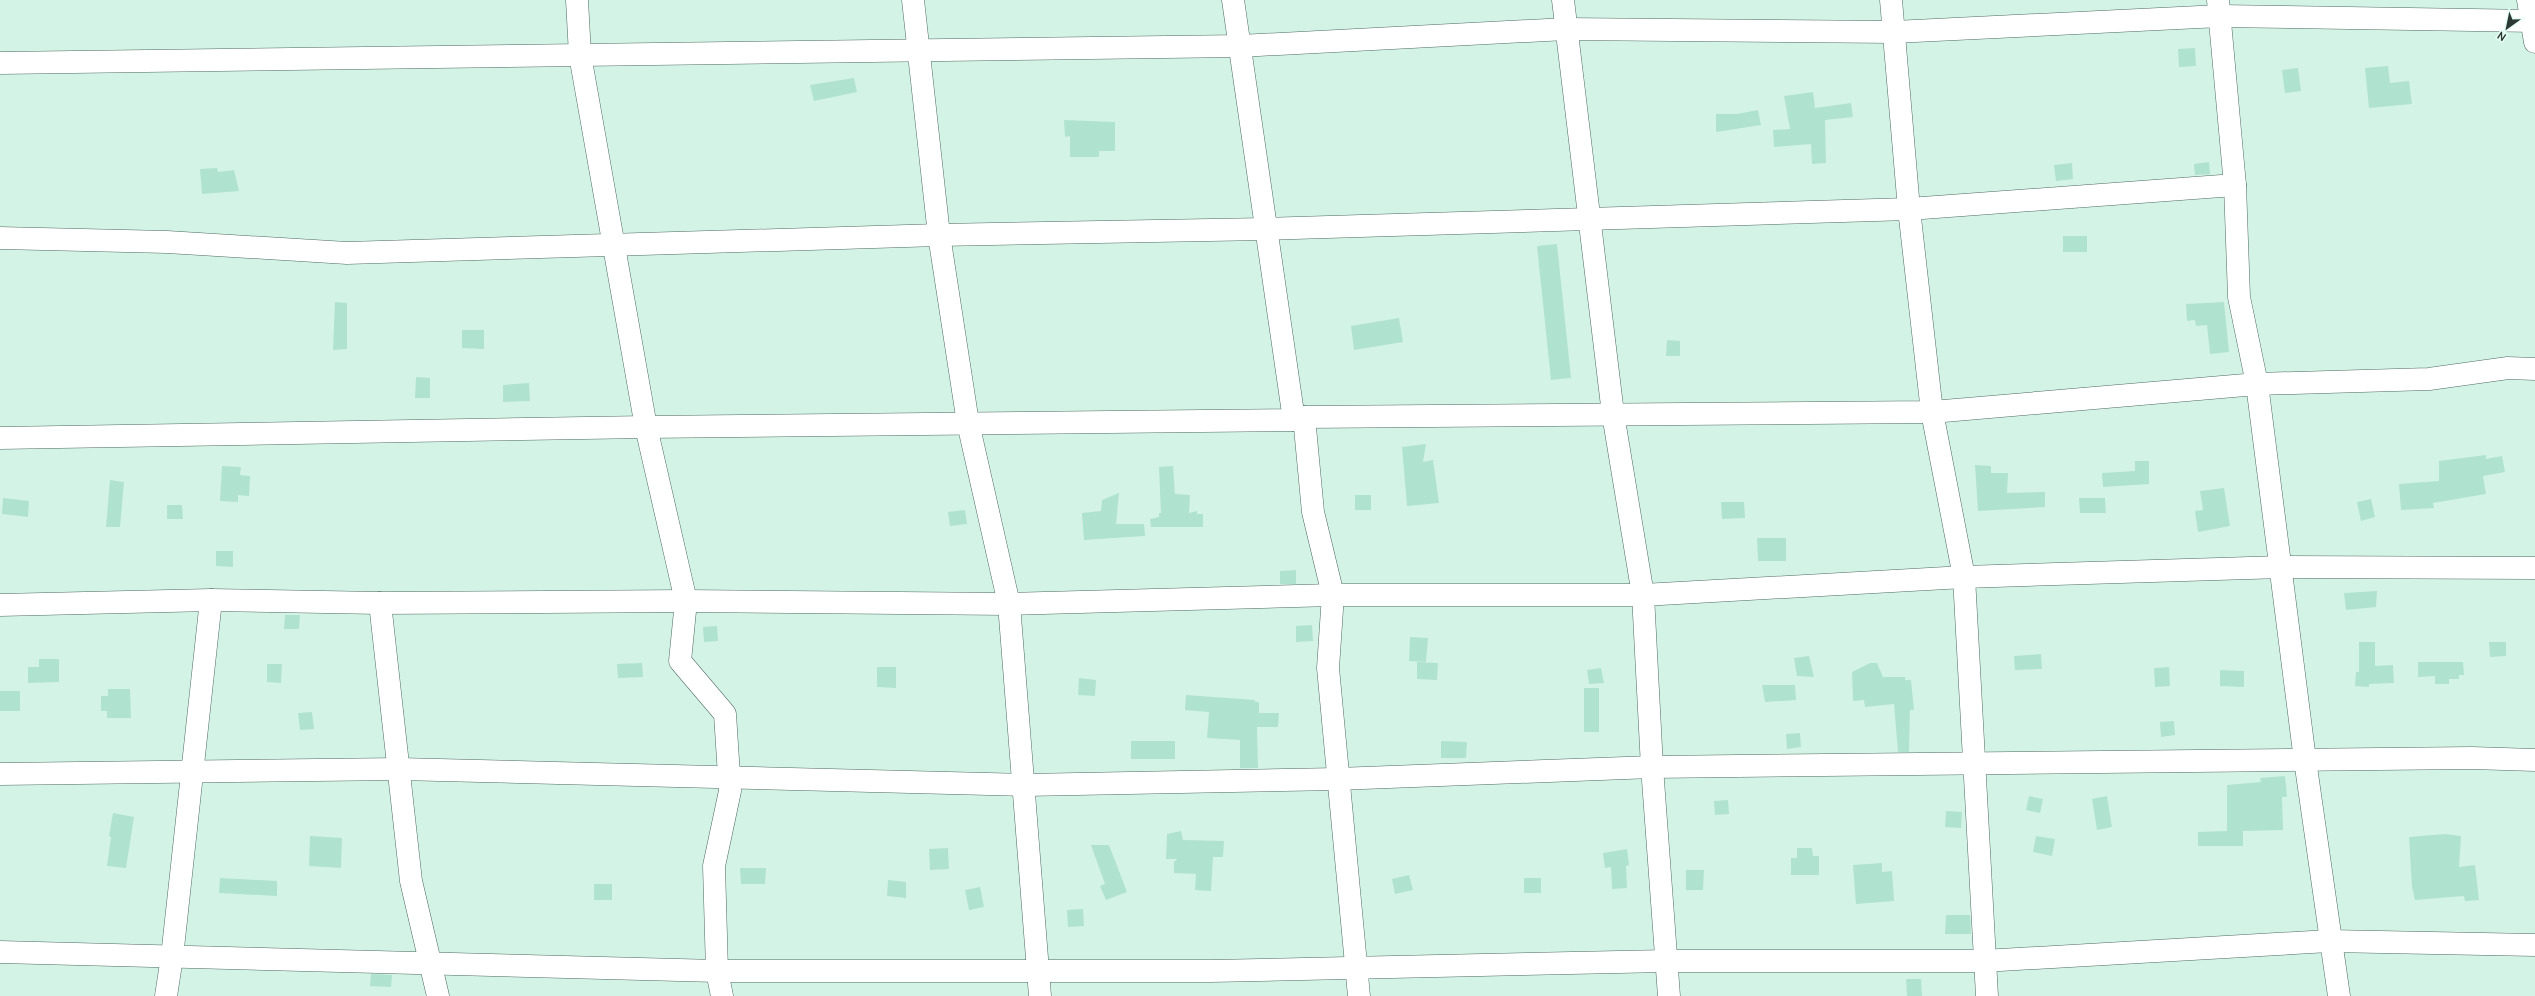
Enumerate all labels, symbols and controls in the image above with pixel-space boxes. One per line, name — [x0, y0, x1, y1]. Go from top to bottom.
north arrow — [2487, 8, 2527, 48]
text: N — [2494, 28, 2509, 44]

